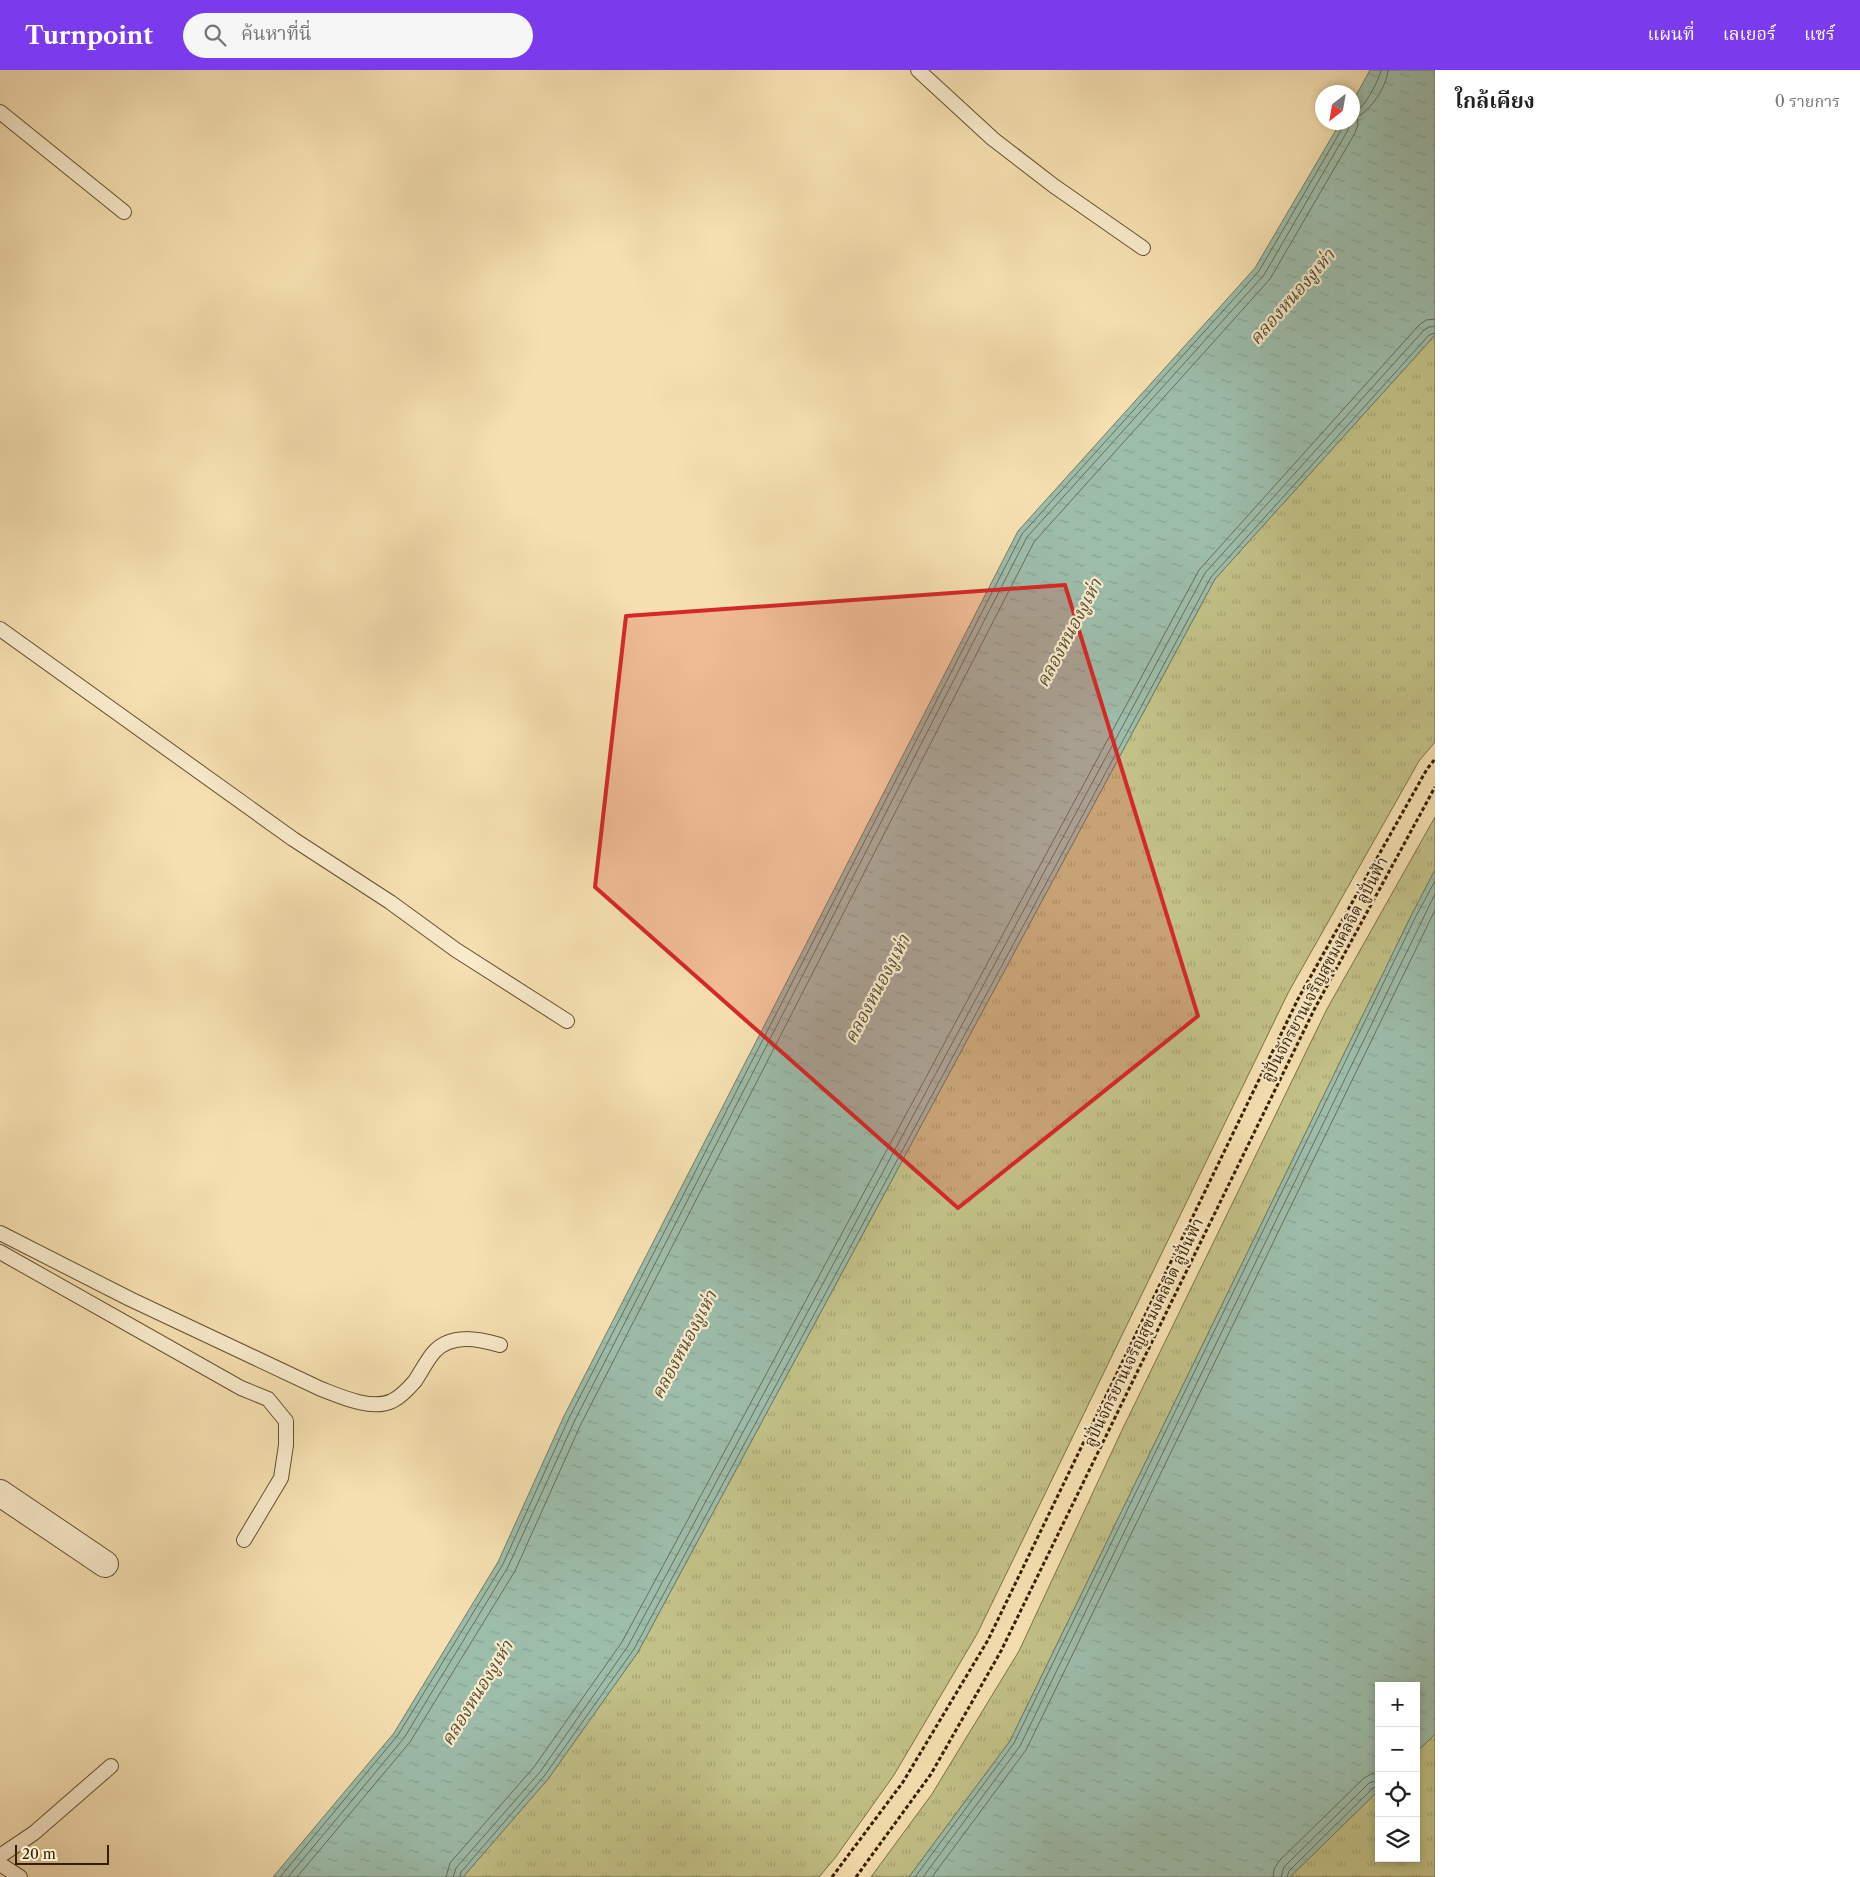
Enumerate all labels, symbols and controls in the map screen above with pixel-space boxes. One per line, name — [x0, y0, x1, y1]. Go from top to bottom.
search box — [183, 13, 533, 58]
text: Turnpoint — [25, 21, 153, 50]
icon: search — [201, 21, 229, 49]
text: ค้นหาที่นี่ — [241, 22, 312, 45]
text: แผนที่ — [1647, 23, 1695, 45]
text: เลเยอร์ — [1723, 23, 1776, 45]
text: แชร์ — [1804, 23, 1835, 45]
north arrow — [1315, 85, 1360, 130]
text: ใกล้เคียง — [1455, 88, 1535, 113]
text: 0 รายการ — [1775, 91, 1840, 111]
water label: คลองหนองงูเห่า — [1244, 244, 1341, 350]
water label: คลองหนองงูเห่า — [1031, 574, 1108, 691]
street label: ลู่ปั่นจักรยานเจริญสุขมงคลจิต ลู่ปั่นฟ้า — [1255, 853, 1394, 1086]
water label: คลองหนองงูเห่า — [839, 930, 916, 1047]
street label: ลู่ปั่นจักรยานเจริญสุขมงคลจิต ลู่ปั่นฟ้า — [1078, 1214, 1209, 1451]
water label: คลองหนองงูเห่า — [646, 1286, 723, 1403]
water label: คลองหนองงูเห่า — [436, 1635, 519, 1750]
map controls — [1375, 1682, 1420, 1862]
button: + — [1375, 1682, 1420, 1727]
button: − — [1375, 1727, 1420, 1772]
button: locate — [1375, 1772, 1420, 1817]
button: layers — [1375, 1817, 1420, 1862]
scale bar — [15, 1842, 109, 1865]
text: 20 m — [22, 1845, 56, 1863]

